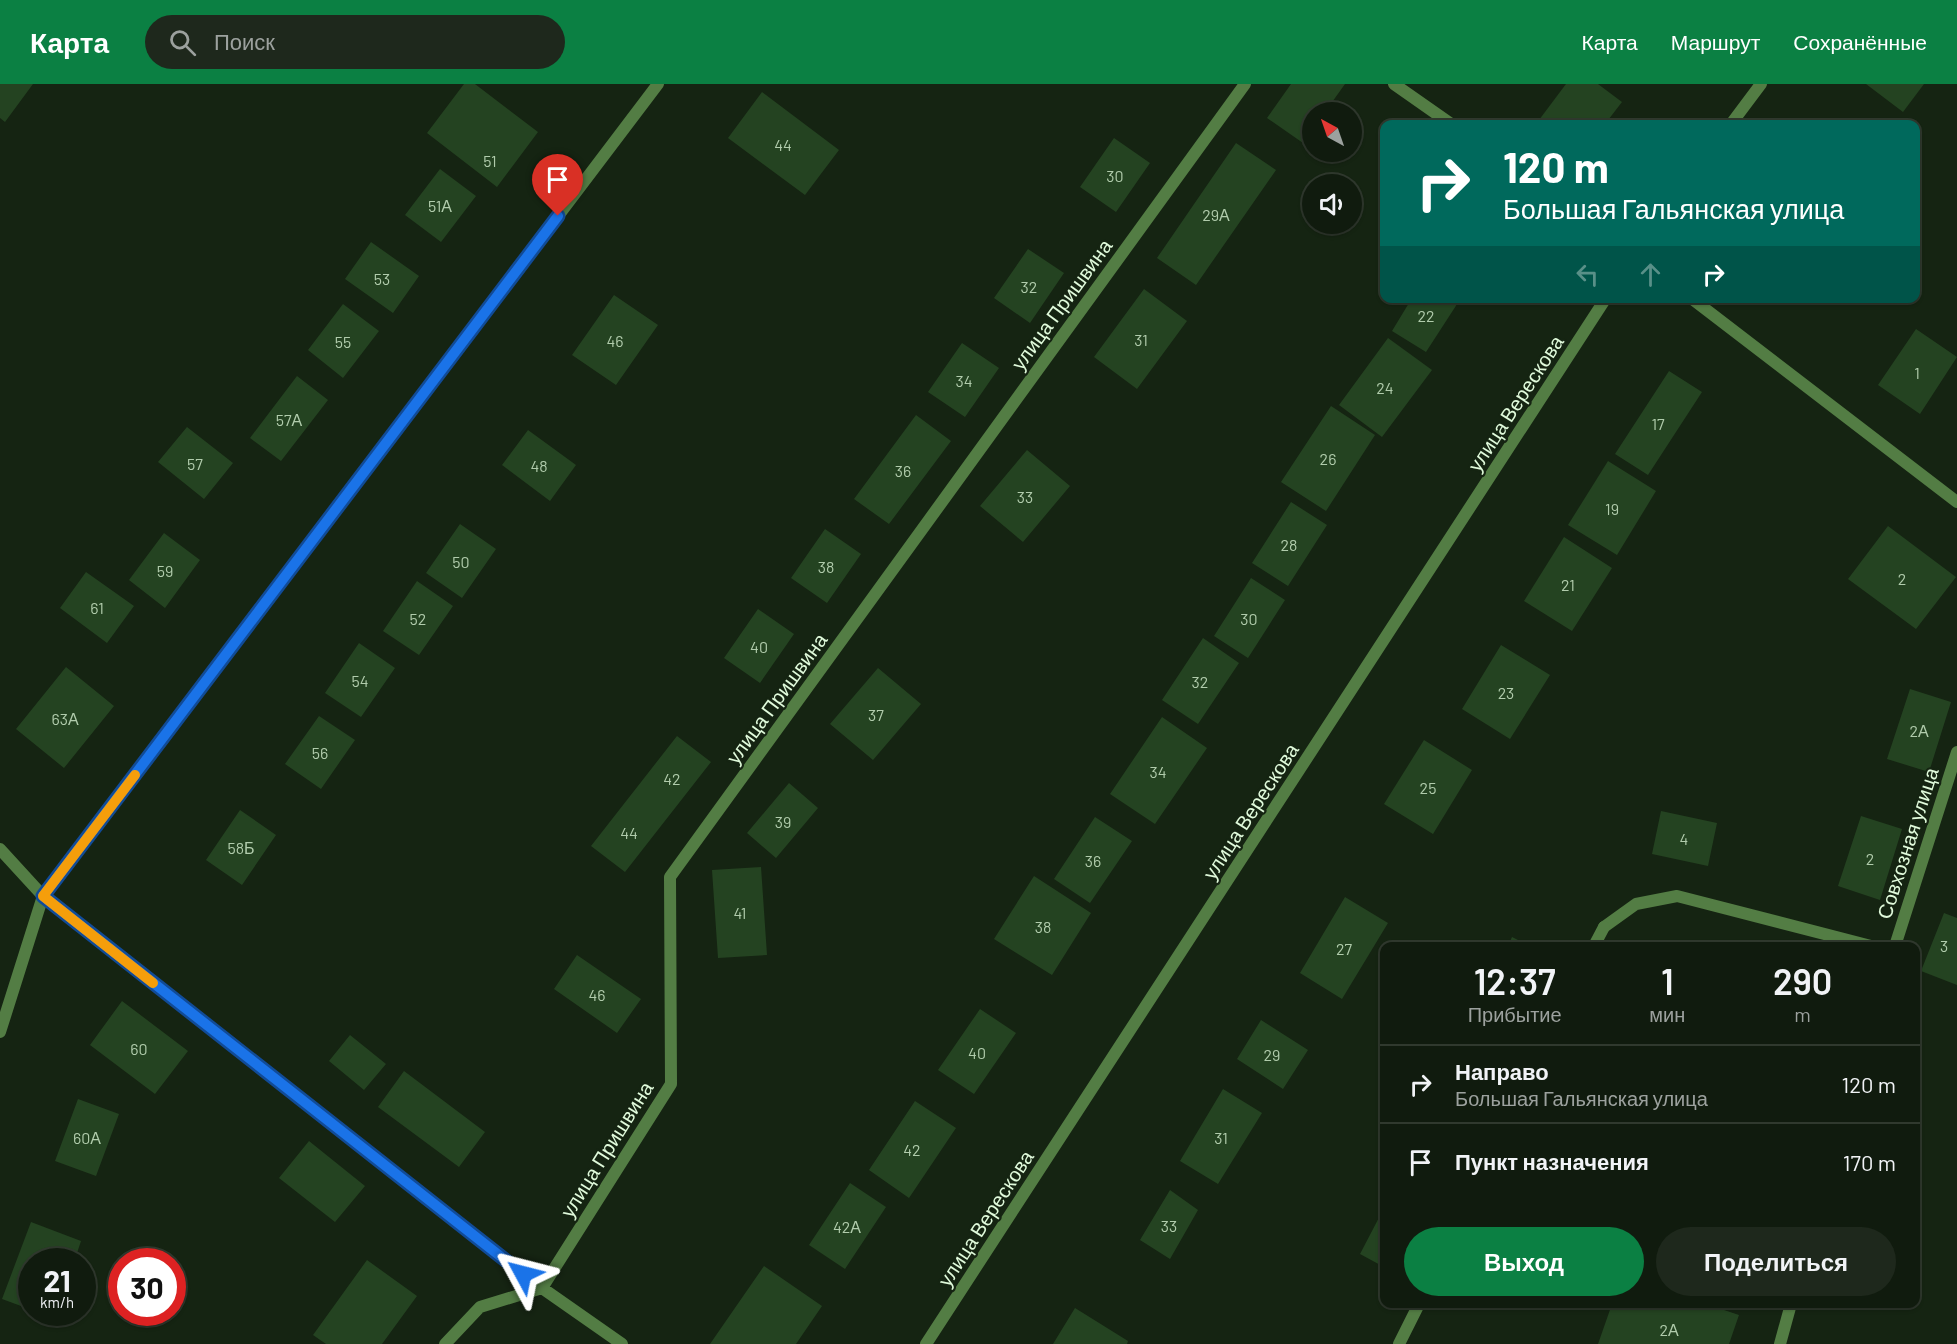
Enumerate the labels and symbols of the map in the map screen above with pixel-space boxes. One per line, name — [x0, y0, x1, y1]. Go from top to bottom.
north arrow — [1302, 102, 1362, 162]
house number: 44 — [774, 135, 792, 154]
house number: 51 — [483, 151, 497, 170]
pin — [532, 154, 583, 216]
house number: 30 — [1106, 166, 1124, 185]
house number: 51А — [428, 196, 452, 215]
house number: 29А — [1202, 205, 1230, 224]
street label: улица Пришвина — [1006, 233, 1117, 374]
house number: 53 — [374, 269, 390, 288]
house number: 32 — [1021, 277, 1037, 296]
house number: 22 — [1417, 306, 1435, 325]
house number: 31 — [1134, 330, 1148, 349]
street label: улица Верескова — [1462, 330, 1568, 476]
house number: 46 — [606, 331, 624, 350]
house number: 55 — [335, 332, 351, 351]
house number: 1 — [1914, 363, 1920, 382]
house number: 34 — [955, 371, 973, 390]
house number: 24 — [1376, 378, 1394, 397]
house number: 57А — [276, 410, 303, 429]
house number: 17 — [1651, 414, 1665, 433]
house number: 26 — [1320, 449, 1336, 468]
house number: 57 — [187, 454, 203, 473]
house number: 48 — [530, 456, 548, 475]
house number: 36 — [895, 461, 911, 480]
house number: 33 — [1017, 487, 1033, 506]
house number: 19 — [1605, 499, 1619, 518]
house number: 28 — [1281, 535, 1297, 554]
house number: 50 — [452, 552, 470, 571]
house number: 38 — [818, 557, 834, 576]
house number: 59 — [157, 561, 173, 580]
house number: 2 — [1898, 569, 1906, 588]
house number: 21 — [1561, 575, 1575, 594]
house number: 61 — [90, 598, 104, 617]
house number: 52 — [410, 609, 426, 628]
house number: 30 — [1240, 609, 1258, 628]
street label: улица Пришвина — [721, 627, 832, 768]
house number: 40 — [750, 637, 768, 656]
house number: 54 — [351, 671, 369, 690]
house number: 32 — [1192, 672, 1208, 691]
house number: 23 — [1498, 683, 1514, 702]
house number: 37 — [868, 705, 884, 724]
house number: 63А — [51, 709, 79, 728]
house number: 2А — [1909, 721, 1929, 740]
street label: улица Верескова — [1197, 738, 1303, 884]
house number: 56 — [312, 743, 328, 762]
house number: 34 — [1149, 762, 1167, 781]
street label: Совхозная улица — [1871, 763, 1943, 922]
house number: 42 — [663, 769, 681, 788]
house number: 25 — [1420, 778, 1436, 797]
house number: 39 — [775, 812, 791, 831]
house number: 44 — [620, 823, 638, 842]
house number: 4 — [1680, 829, 1688, 848]
house number: 58Б — [227, 838, 255, 857]
house number: 2 — [1866, 849, 1874, 868]
house number: 36 — [1085, 851, 1101, 870]
house number: 41 — [734, 903, 746, 922]
house number: 38 — [1035, 917, 1051, 936]
house number: 3 — [1940, 936, 1948, 955]
house number: 27 — [1336, 939, 1352, 958]
house number: 46 — [588, 985, 606, 1004]
house number: 60 — [130, 1039, 148, 1058]
house number: 40 — [968, 1043, 986, 1062]
house number: 29 — [1264, 1045, 1280, 1064]
street label: улица Пришвина — [555, 1076, 658, 1221]
house number: 60А — [73, 1128, 101, 1147]
house number: 31 — [1214, 1128, 1228, 1147]
house number: 42 — [903, 1140, 921, 1159]
street label: улица Верескова — [932, 1145, 1038, 1291]
house number: 33 — [1161, 1216, 1177, 1235]
house number: 42А — [833, 1217, 861, 1236]
position arrow — [491, 1242, 555, 1306]
speed limit sign: 30 — [108, 1248, 186, 1326]
house number: 2А — [1659, 1320, 1679, 1339]

